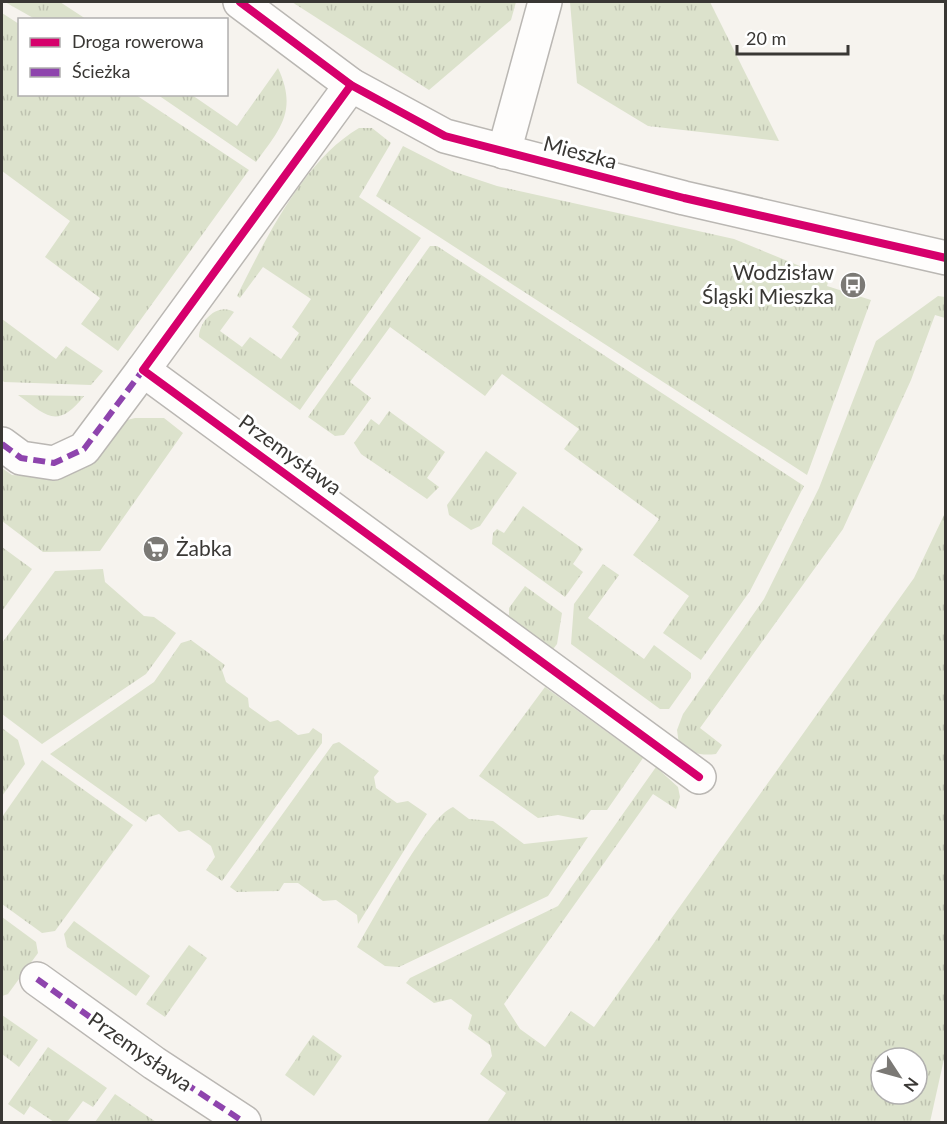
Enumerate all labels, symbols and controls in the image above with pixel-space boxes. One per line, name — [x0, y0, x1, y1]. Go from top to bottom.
legend — [18, 18, 228, 96]
scale bar — [737, 18, 848, 56]
text: 20 m — [746, 27, 786, 49]
text: Droga rowerowa — [72, 30, 204, 52]
text: Ścieżka — [72, 60, 130, 82]
street label: Mieszka — [541, 130, 620, 173]
place label: Wodzisław Śląski Mieszka — [702, 259, 835, 308]
bus stop icon: Wodzisław Śląski Mieszka — [838, 270, 868, 300]
street label: Przemysława — [235, 408, 347, 499]
supermarket icon: Żabka — [141, 534, 171, 564]
place label: Żabka — [176, 535, 232, 560]
street label: Przemysława — [84, 1006, 198, 1096]
north arrow — [869, 1046, 929, 1106]
text: N — [900, 1075, 923, 1096]

